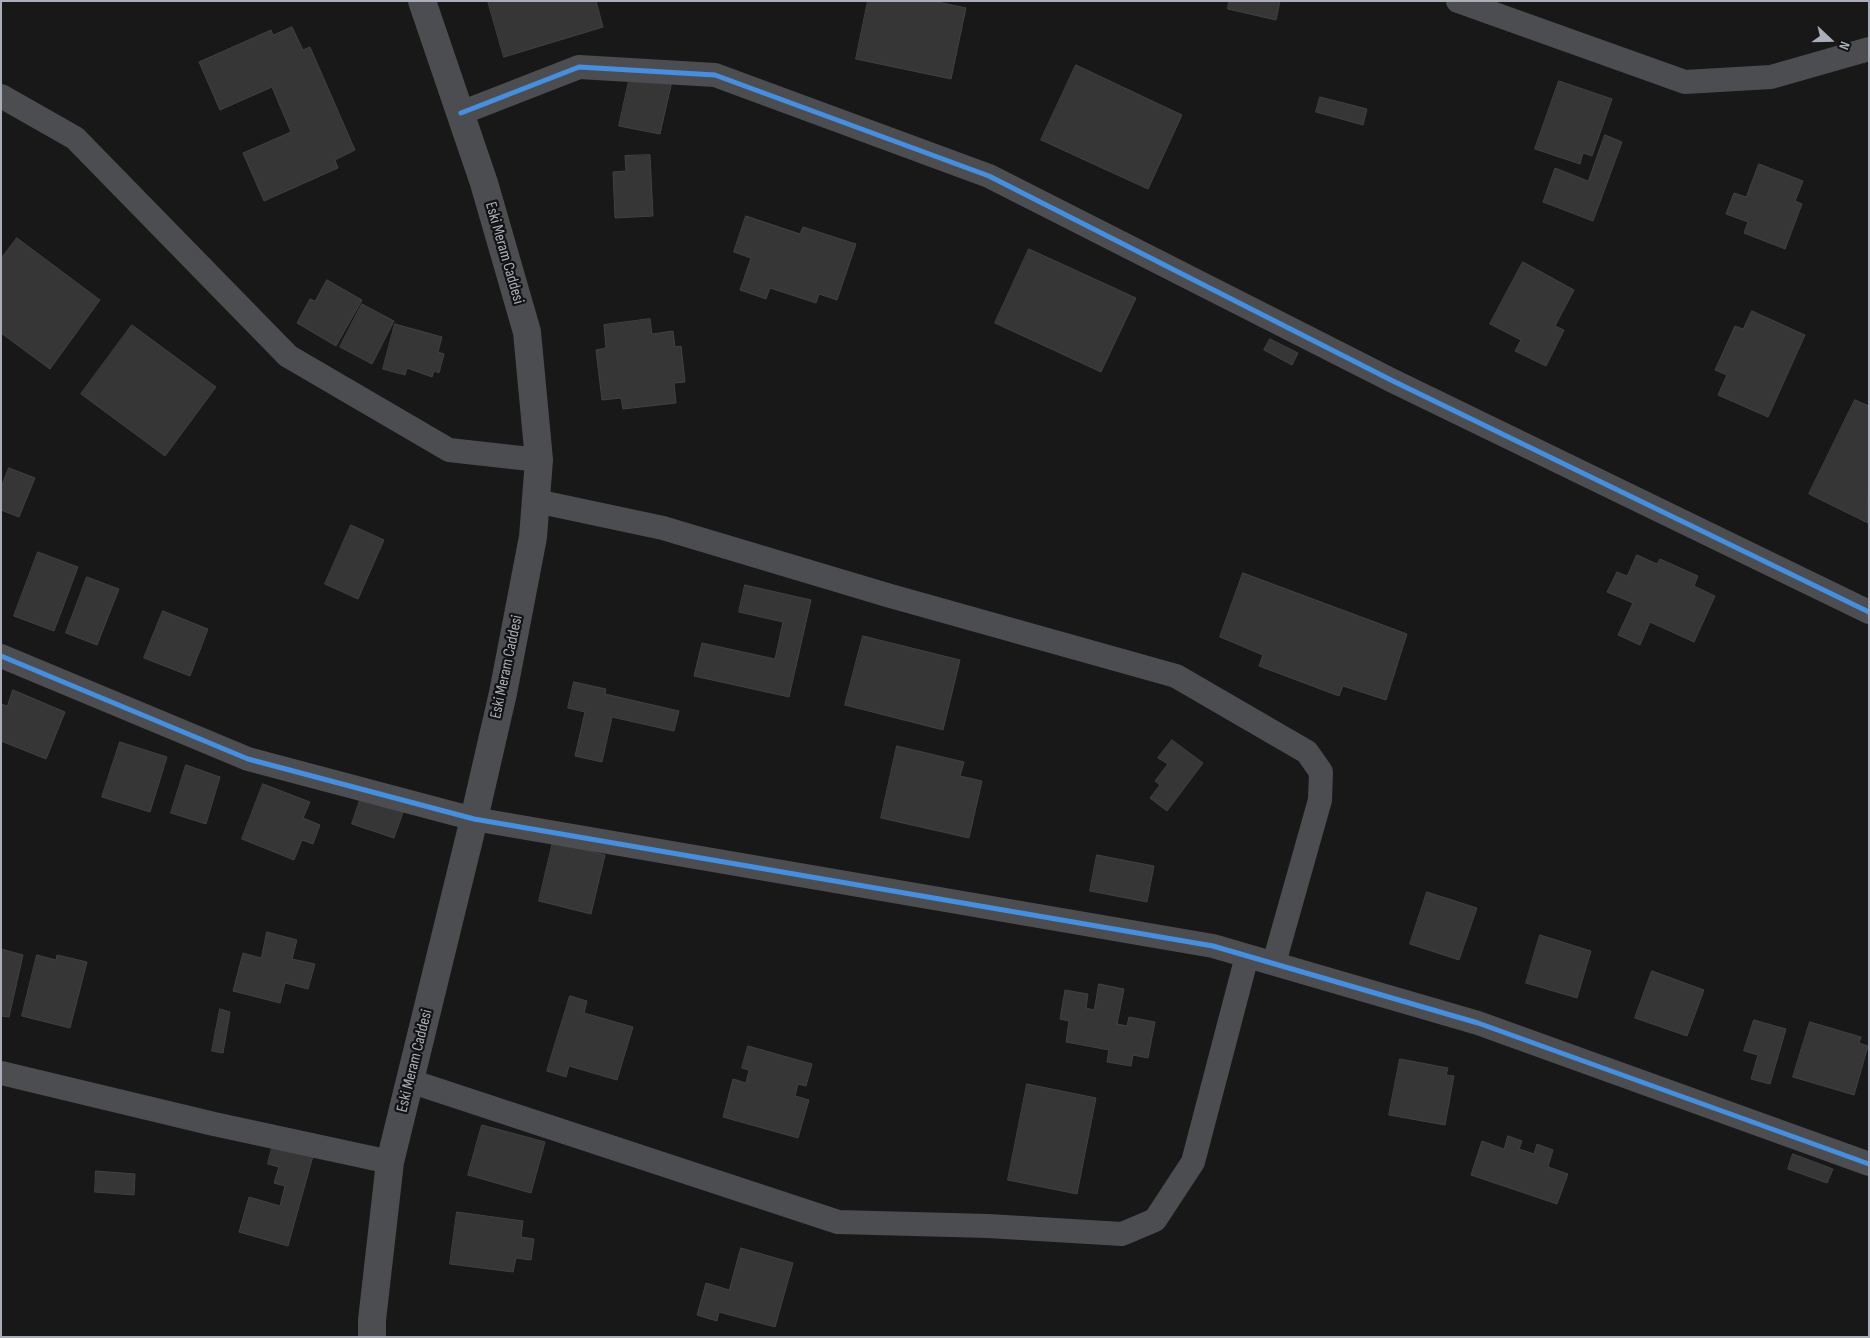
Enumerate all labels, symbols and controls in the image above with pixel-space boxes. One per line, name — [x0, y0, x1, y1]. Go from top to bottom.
north arrow — [1805, 15, 1855, 65]
text: N — [1835, 39, 1854, 52]
street label: Eski Meram Caddesi — [480, 200, 528, 306]
street label: Eski Meram Caddesi — [487, 613, 527, 721]
street label: Eski Meram Caddesi — [393, 1008, 437, 1114]

